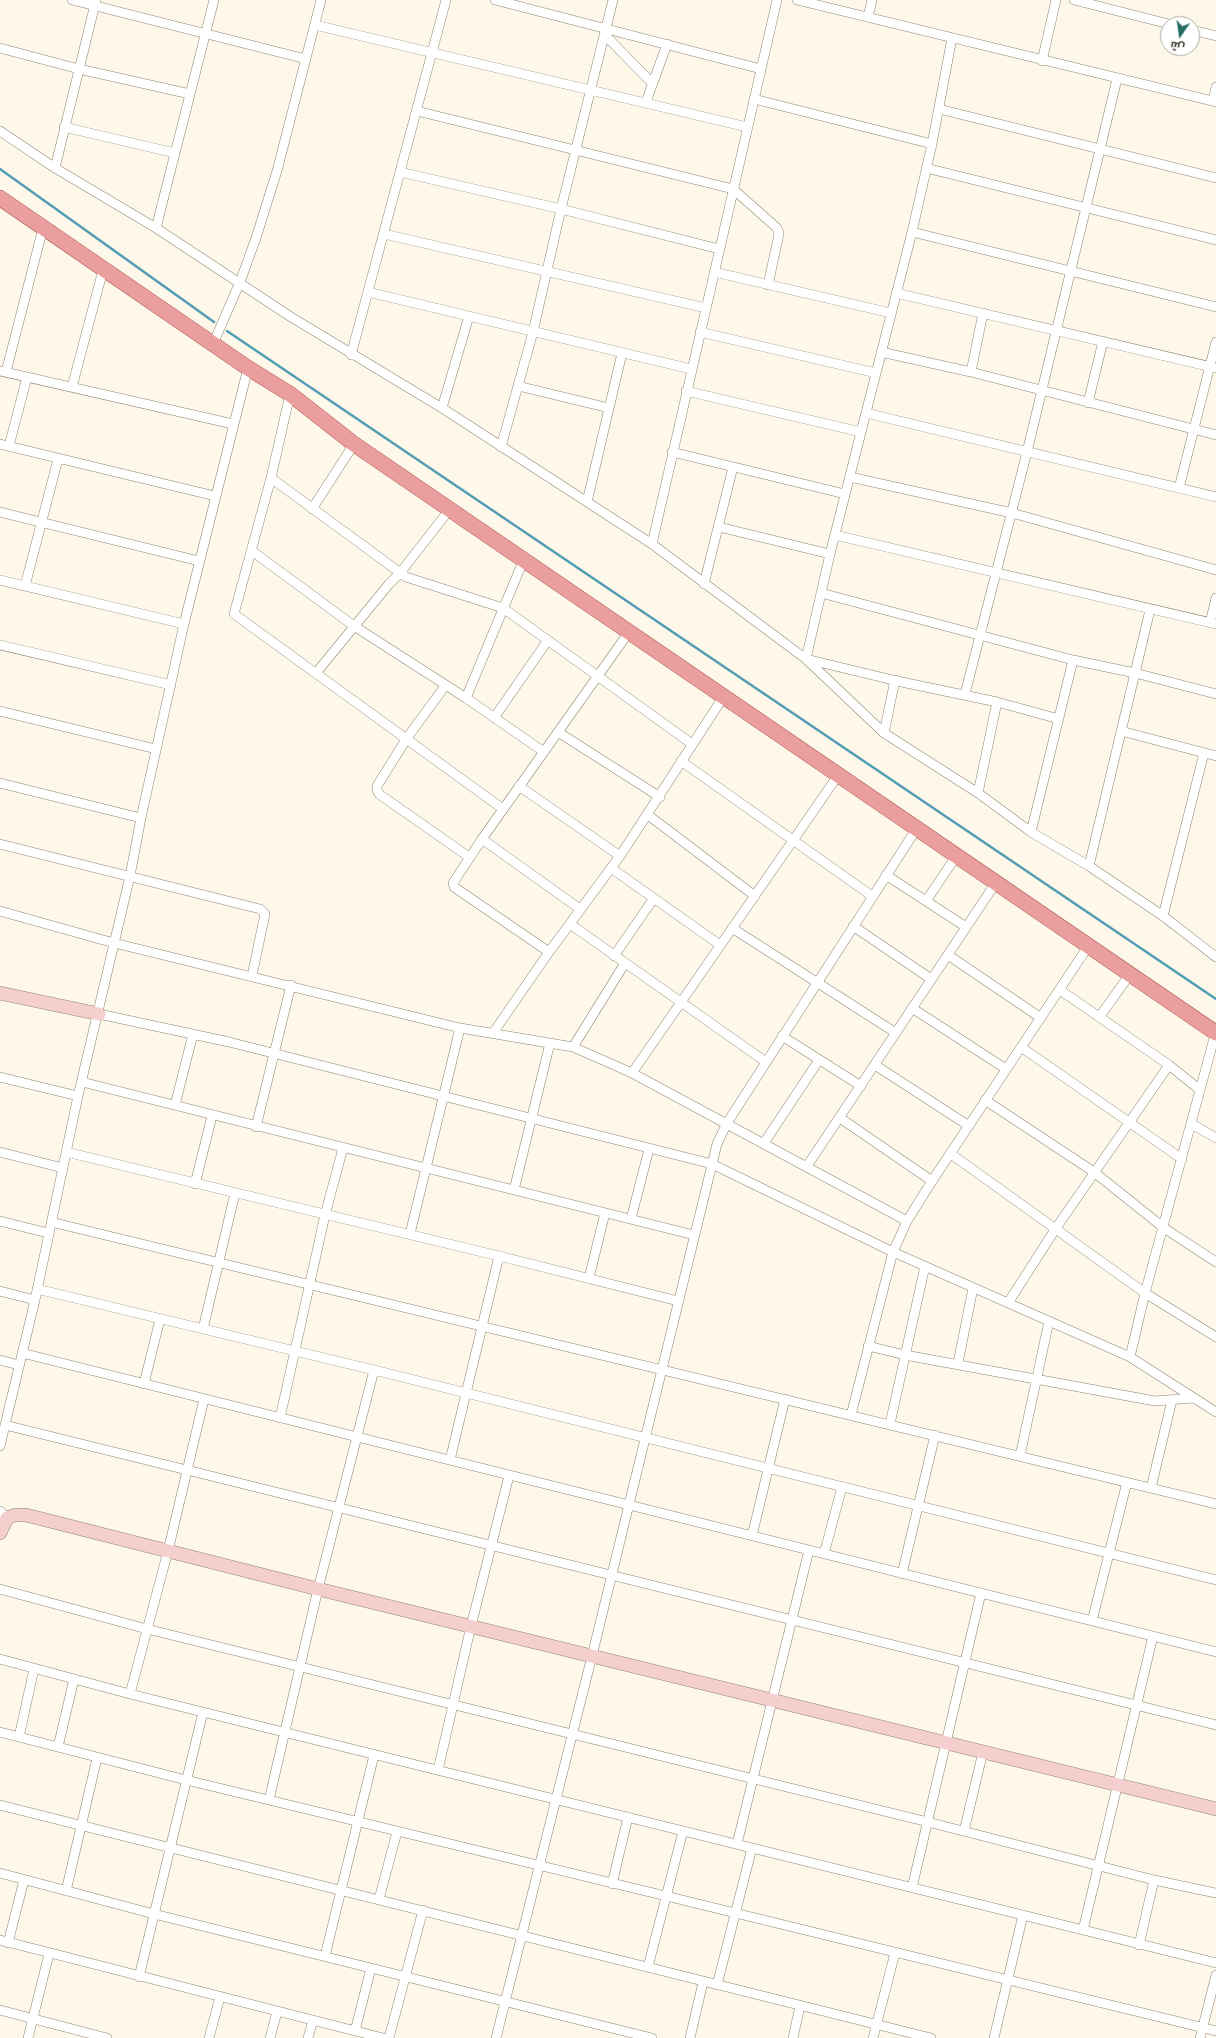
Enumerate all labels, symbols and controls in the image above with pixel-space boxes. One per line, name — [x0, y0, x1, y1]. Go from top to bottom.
north arrow — [1160, 16, 1200, 56]
text: ش — [1169, 39, 1186, 54]

